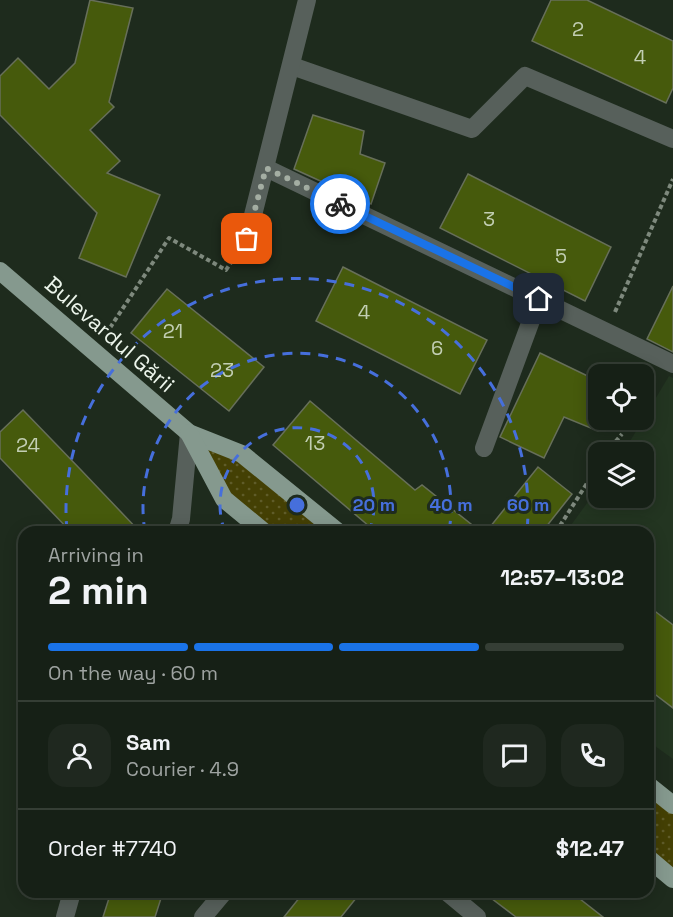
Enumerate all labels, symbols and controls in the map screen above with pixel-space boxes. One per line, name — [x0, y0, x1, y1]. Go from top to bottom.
house number: 2 — [572, 16, 584, 42]
house number: 4 — [634, 44, 646, 70]
courier — [310, 174, 370, 234]
icon: bike — [324, 188, 357, 221]
house number: 3 — [483, 206, 495, 232]
pin — [221, 213, 272, 264]
icon: bag — [230, 222, 263, 255]
house number: 5 — [555, 243, 567, 269]
street label: Bulevardul Gării — [39, 270, 181, 398]
pin — [513, 273, 564, 324]
icon: home — [522, 282, 555, 315]
house number: 4 — [358, 299, 370, 325]
house number: 21 — [163, 318, 183, 344]
house number: 6 — [431, 335, 443, 361]
house number: 23 — [210, 357, 234, 383]
map controls — [588, 364, 654, 508]
button: locate — [588, 364, 654, 430]
house number: 13 — [305, 430, 325, 456]
house number: 24 — [16, 432, 40, 458]
button: layers — [588, 442, 654, 508]
text: 20 m — [353, 493, 395, 516]
text: 40 m — [429, 493, 473, 516]
text: 60 m — [507, 493, 549, 516]
centre of rings — [287, 495, 307, 515]
text: Arriving in — [48, 542, 144, 568]
text: 12:57–13:02 — [500, 563, 624, 591]
text: 2 min — [48, 566, 149, 615]
text: On the way · 60 m — [48, 660, 218, 686]
button: person — [48, 724, 111, 787]
button: chat — [483, 724, 546, 787]
button: phone — [561, 724, 624, 787]
text: Sam — [126, 728, 171, 756]
text: Courier · 4.9 — [126, 756, 239, 782]
text: Order #7740 — [48, 834, 177, 862]
text: $12.47 — [556, 834, 624, 862]

